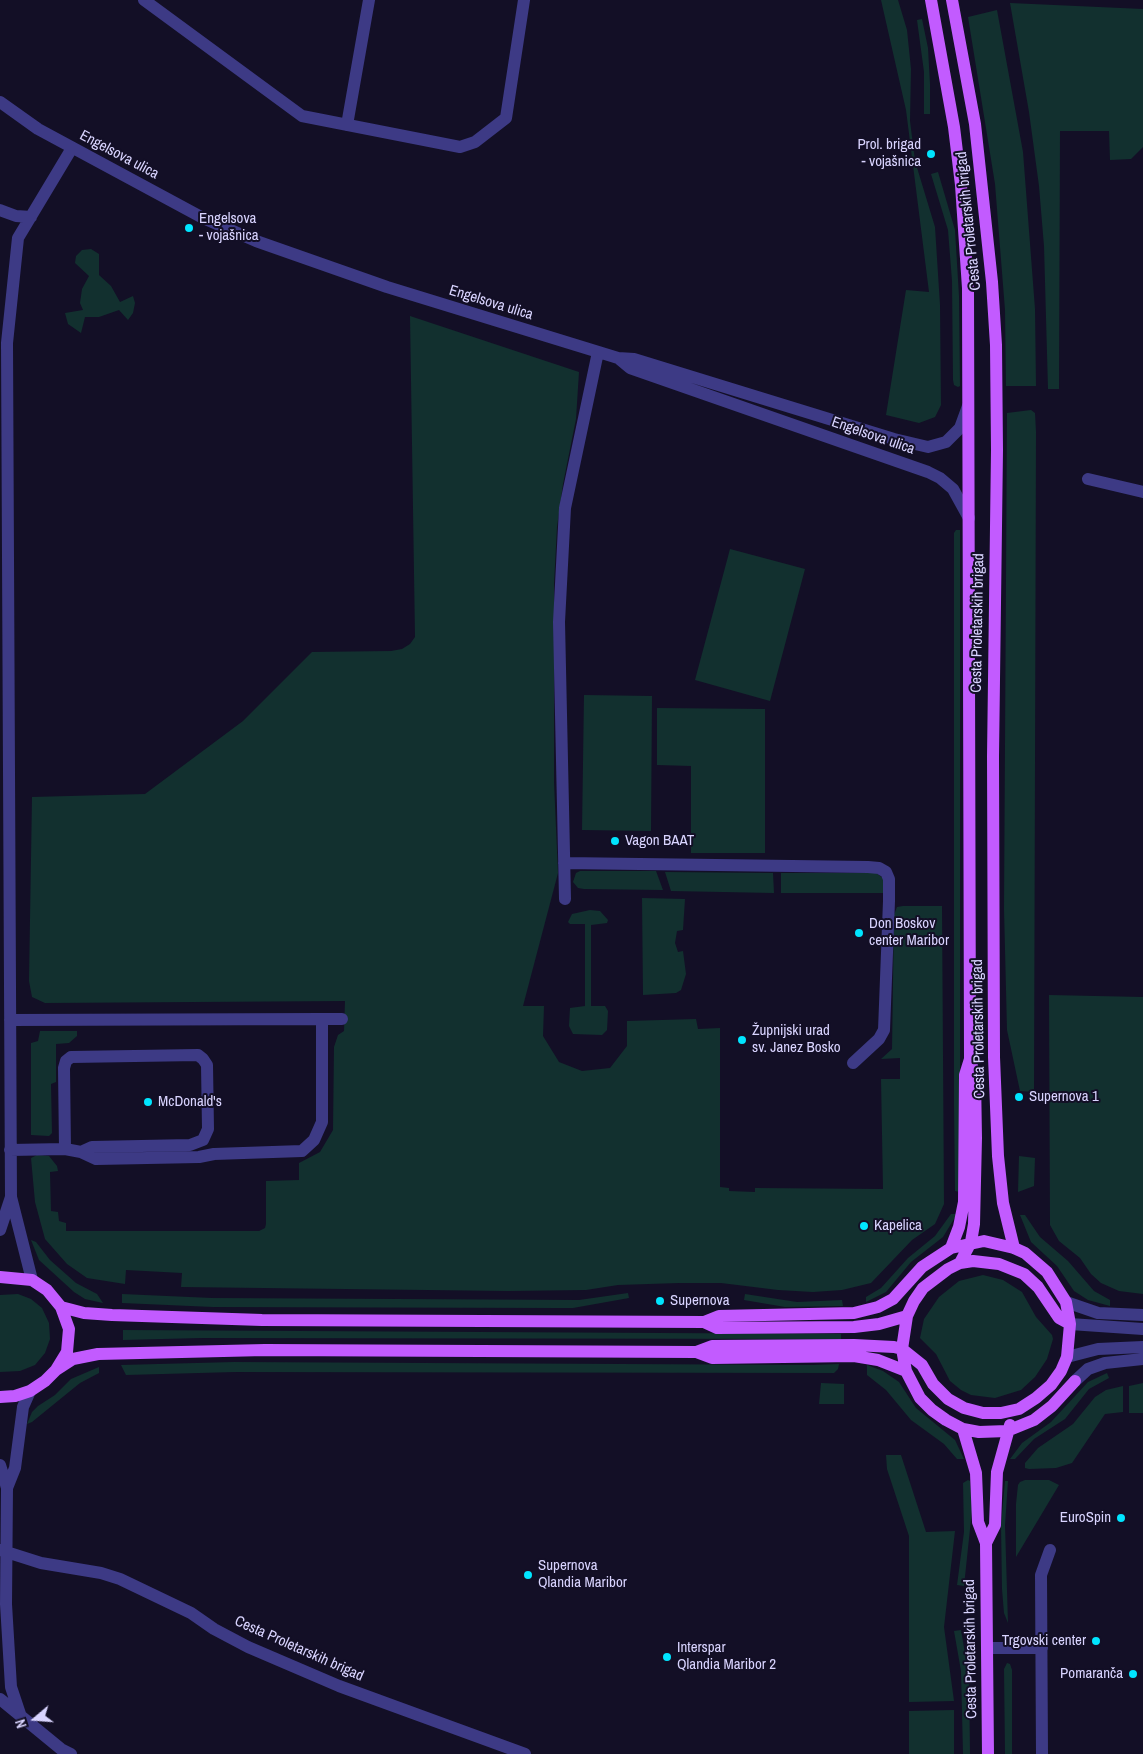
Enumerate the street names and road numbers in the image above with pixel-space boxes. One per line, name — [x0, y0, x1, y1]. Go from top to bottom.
street label: Engelsova ulica — [76, 127, 162, 183]
street label: Cesta Proletarskih brigad — [953, 151, 985, 291]
street label: Engelsova ulica — [447, 282, 535, 324]
street label: Engelsova ulica — [829, 413, 917, 459]
street label: Cesta Proletarskih brigad — [968, 553, 988, 693]
street label: Cesta Proletarskih brigad — [969, 959, 989, 1099]
street label: Cesta Proletarskih brigad — [961, 1579, 981, 1719]
street label: Cesta Proletarskih brigad — [232, 1612, 366, 1686]

